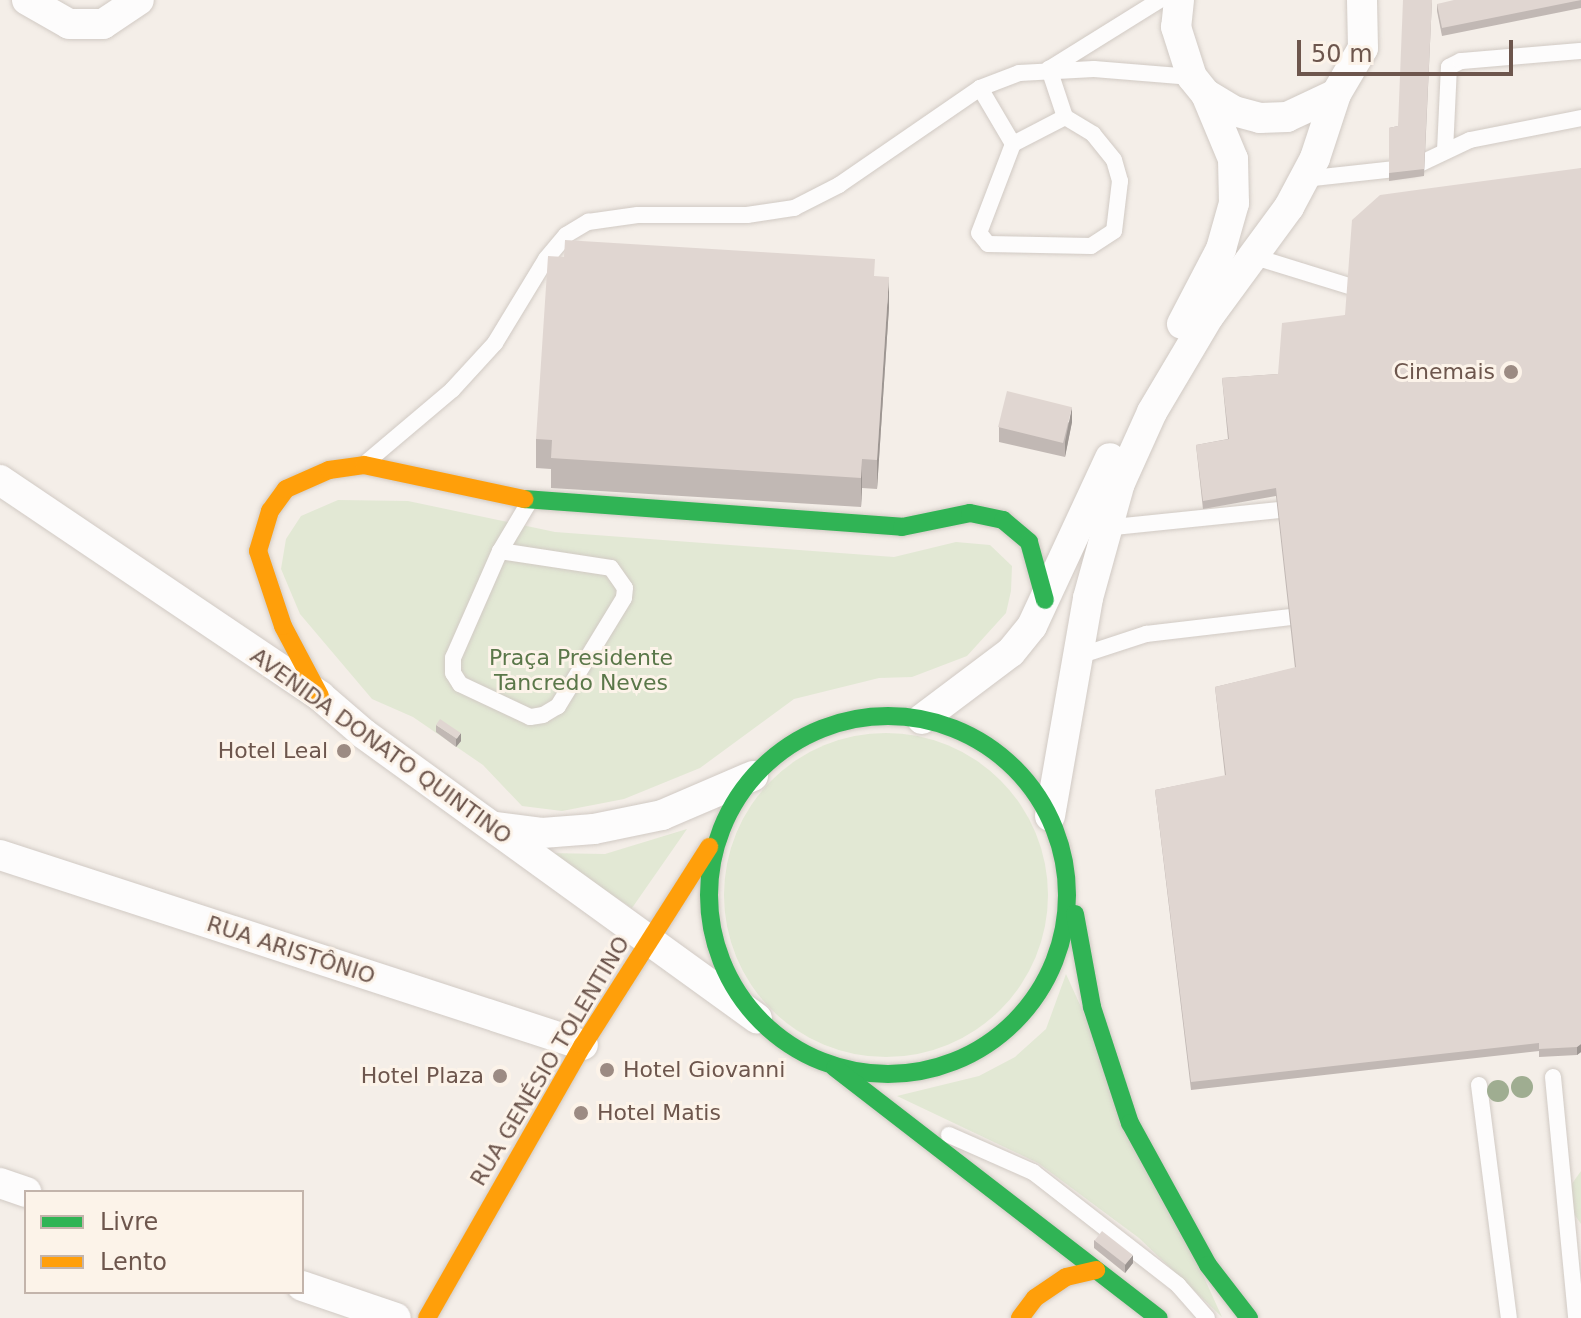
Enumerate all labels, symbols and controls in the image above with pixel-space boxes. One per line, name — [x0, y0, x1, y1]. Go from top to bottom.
scale bar — [1301, 24, 1517, 74]
text: 50 m — [1311, 40, 1373, 68]
place label: Cinemais — [1394, 359, 1495, 385]
marker: Cinemais — [1502, 363, 1520, 381]
street label: AVENIDA DONATO QUINTINO — [245, 642, 517, 850]
park label: Praça Presidente Tancredo Neves — [489, 644, 673, 696]
place label: Hotel Leal — [218, 738, 328, 764]
marker: Hotel Leal — [335, 742, 353, 760]
street label: RUA ARISTÔNIO — [204, 910, 378, 990]
street label: RUA GENÉSIO TOLENTINO — [465, 931, 635, 1191]
place label: Hotel Giovanni — [623, 1057, 785, 1083]
marker: Hotel Giovanni — [598, 1061, 616, 1079]
place label: Hotel Plaza — [361, 1063, 484, 1089]
marker: Hotel Plaza — [491, 1067, 509, 1085]
place label: Hotel Matis — [597, 1100, 721, 1126]
marker: Hotel Matis — [572, 1104, 590, 1122]
legend — [24, 1190, 304, 1294]
text: Livre — [100, 1208, 158, 1236]
text: Lento — [100, 1248, 167, 1276]

